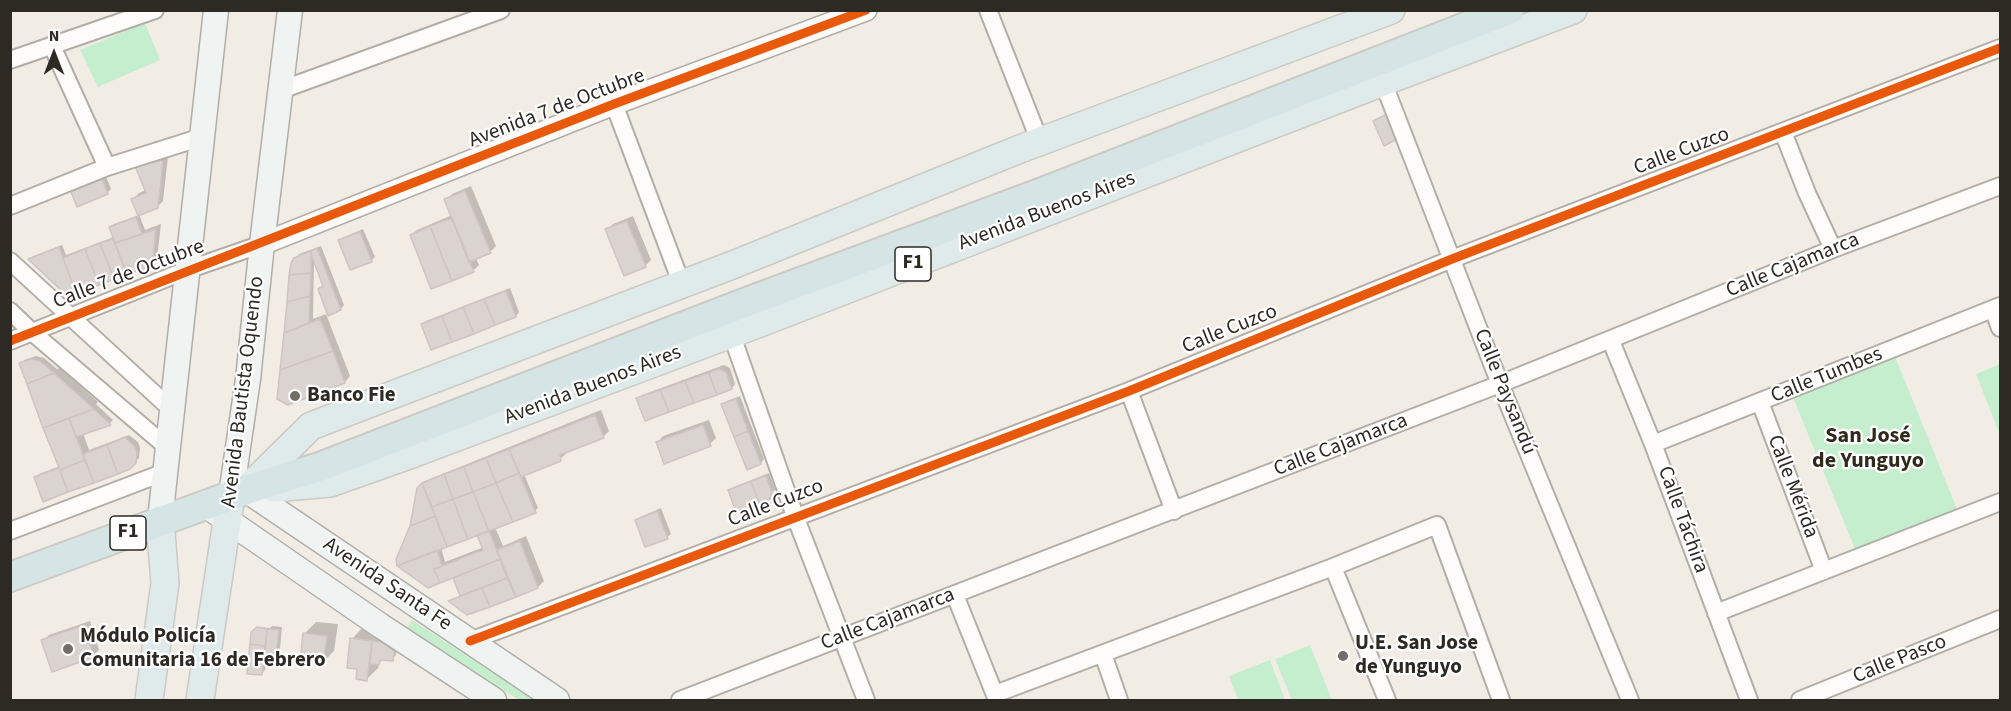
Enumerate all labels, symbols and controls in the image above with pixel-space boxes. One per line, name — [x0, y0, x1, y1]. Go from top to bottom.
north arrow — [24, 24, 84, 84]
text: N — [49, 25, 59, 47]
street label: Avenida 7 de Octubre — [466, 64, 648, 154]
street label: Calle Cuzco — [1631, 122, 1733, 182]
street label: Avenida Buenos Aires — [955, 167, 1139, 257]
street label: Calle Cajamarca — [1723, 228, 1863, 304]
street label: Calle 7 de Octubre — [50, 235, 208, 315]
road number: F1 — [895, 247, 931, 281]
street label: Avenida Bautista Oquendo — [217, 275, 271, 509]
street label: Calle Cuzco — [1179, 300, 1281, 360]
street label: Calle Paysandú — [1467, 326, 1541, 458]
street label: Avenida Buenos Aires — [501, 341, 685, 431]
street label: Calle Tumbes — [1768, 342, 1886, 410]
place label: Banco Fie — [307, 383, 396, 409]
marker: Banco Fie — [288, 389, 302, 403]
street label: Calle Cajamarca — [1271, 409, 1411, 483]
district label: San José de Yunguyo — [1812, 424, 1924, 476]
street label: Calle Mérida — [1761, 432, 1823, 542]
street label: Calle Táchira — [1651, 463, 1713, 577]
street label: Calle Cuzco — [725, 474, 827, 534]
road number: F1 — [110, 516, 146, 550]
street label: Avenida Santa Fe — [318, 533, 456, 637]
street label: Calle Cajamarca — [818, 583, 958, 657]
place label: Módulo Policía Comunitaria 16 de Febrero — [80, 624, 326, 674]
street label: Calle Pasco — [1849, 630, 1951, 690]
place label: U.E. San Jose de Yunguyo — [1355, 631, 1478, 681]
marker: Módulo Policía Comunitaria 16 de Febrero — [61, 642, 75, 656]
marker: U.E. San Jose de Yunguyo — [1336, 649, 1350, 663]

